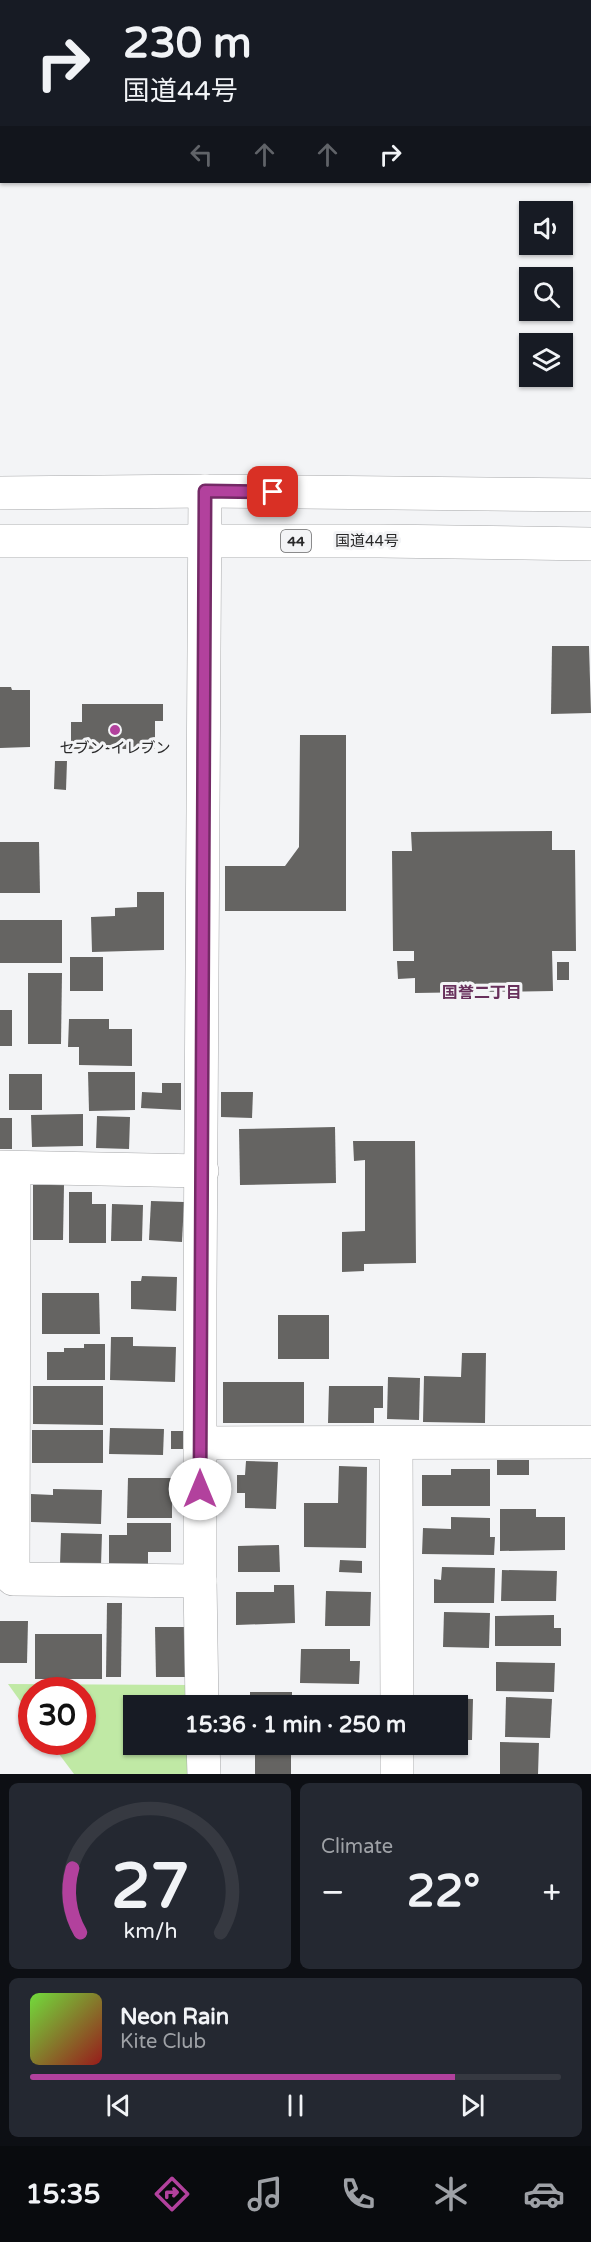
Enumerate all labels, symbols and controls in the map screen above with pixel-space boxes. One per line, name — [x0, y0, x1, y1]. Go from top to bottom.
text: 230 m — [123, 18, 252, 69]
icon: right — [24, 24, 102, 102]
text: 国道44号 — [123, 75, 238, 108]
icon: left — [185, 138, 218, 171]
icon: ahead — [248, 138, 281, 171]
icon: ahead — [311, 138, 344, 171]
icon: right — [374, 138, 407, 171]
map controls — [519, 201, 573, 387]
button: sound — [519, 201, 573, 255]
button: search — [519, 267, 573, 321]
button: layers — [519, 333, 573, 387]
pin — [247, 466, 298, 517]
icon: arrive — [256, 475, 289, 508]
road number: 44 — [281, 530, 311, 552]
street label: 国道44号 — [335, 532, 399, 550]
marker: セブン-イレブン — [108, 723, 122, 737]
place label: セブン-イレブン — [59, 739, 171, 757]
district label: 国誉二丁目 — [442, 983, 522, 1003]
position arrow — [168, 1457, 232, 1521]
speed limit sign: 30 — [18, 1677, 96, 1755]
text: 15:36 · 1 min · 250 m — [185, 1712, 406, 1738]
text: Climate — [321, 1835, 393, 1859]
text: 27 — [111, 1850, 189, 1925]
text: 22° — [407, 1865, 480, 1919]
text: − — [321, 1873, 345, 1912]
text: + — [542, 1873, 561, 1912]
text: km/h — [123, 1918, 177, 1944]
text: Neon Rain — [120, 2004, 229, 2030]
text: Kite Club — [120, 2030, 206, 2054]
icon: previous — [102, 2089, 135, 2122]
icon: pause — [279, 2089, 312, 2122]
icon: next — [456, 2089, 489, 2122]
icon: directions — [151, 2173, 193, 2215]
icon: music — [244, 2173, 286, 2215]
icon: phone — [337, 2173, 379, 2215]
icon: climate — [430, 2173, 472, 2215]
icon: car — [523, 2173, 565, 2215]
text: 15:35 — [26, 2178, 100, 2211]

